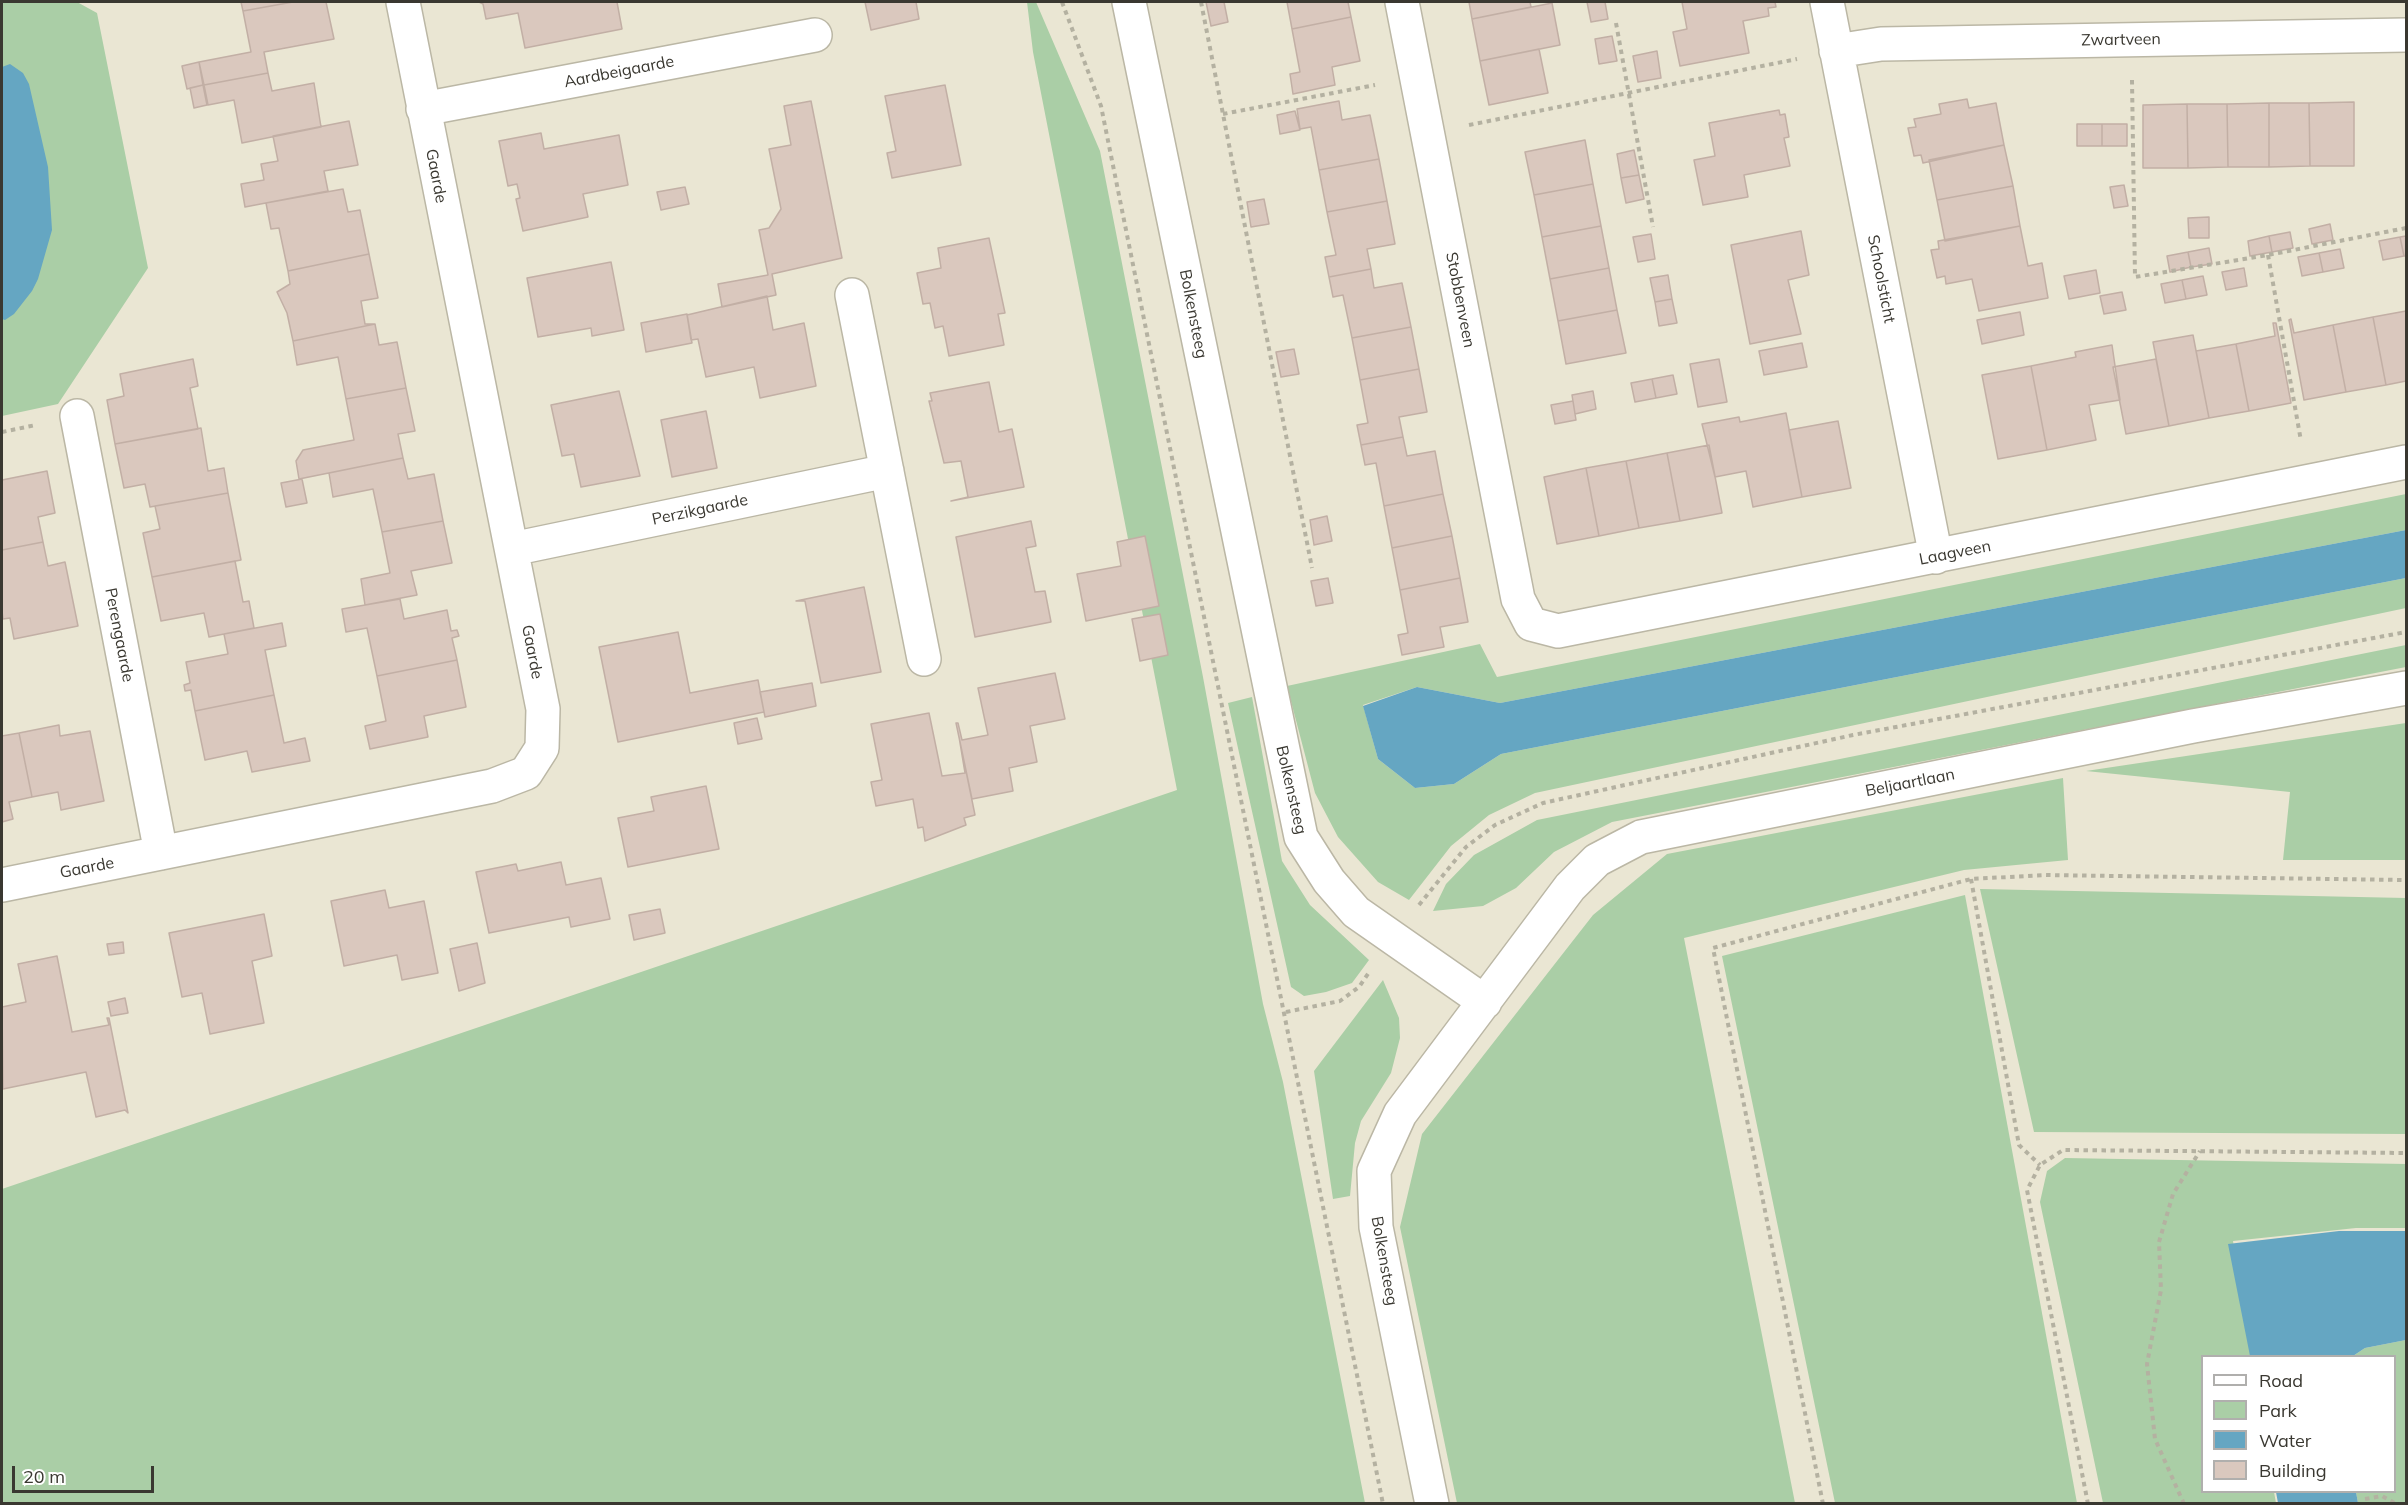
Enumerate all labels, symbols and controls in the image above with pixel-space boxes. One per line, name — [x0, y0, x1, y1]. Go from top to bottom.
street label: Zwartveen — [2081, 30, 2161, 50]
street label: Aardbeigaarde — [562, 52, 676, 92]
street label: Gaarde — [421, 147, 451, 205]
street label: Schoolsticht — [1863, 233, 1899, 325]
street label: Stobbenveen — [1441, 251, 1479, 349]
street label: Bolkensteeg — [1175, 268, 1211, 360]
street label: Perzikgaarde — [650, 490, 750, 530]
street label: Laagveen — [1917, 537, 1993, 569]
street label: Perengaarde — [100, 586, 138, 684]
street label: Gaarde — [517, 623, 547, 681]
street label: Bolkensteeg — [1271, 744, 1311, 836]
street label: Beljaartlaan — [1864, 765, 1956, 801]
street label: Gaarde — [58, 853, 116, 883]
street label: Bolkensteeg — [1367, 1215, 1401, 1307]
legend — [2201, 1355, 2396, 1493]
text: Road — [2259, 1369, 2303, 1392]
text: Park — [2259, 1399, 2297, 1422]
text: Water — [2259, 1429, 2311, 1452]
scale bar — [15, 1454, 158, 1492]
text: Building — [2259, 1459, 2327, 1482]
text: 20 m — [23, 1465, 65, 1488]

